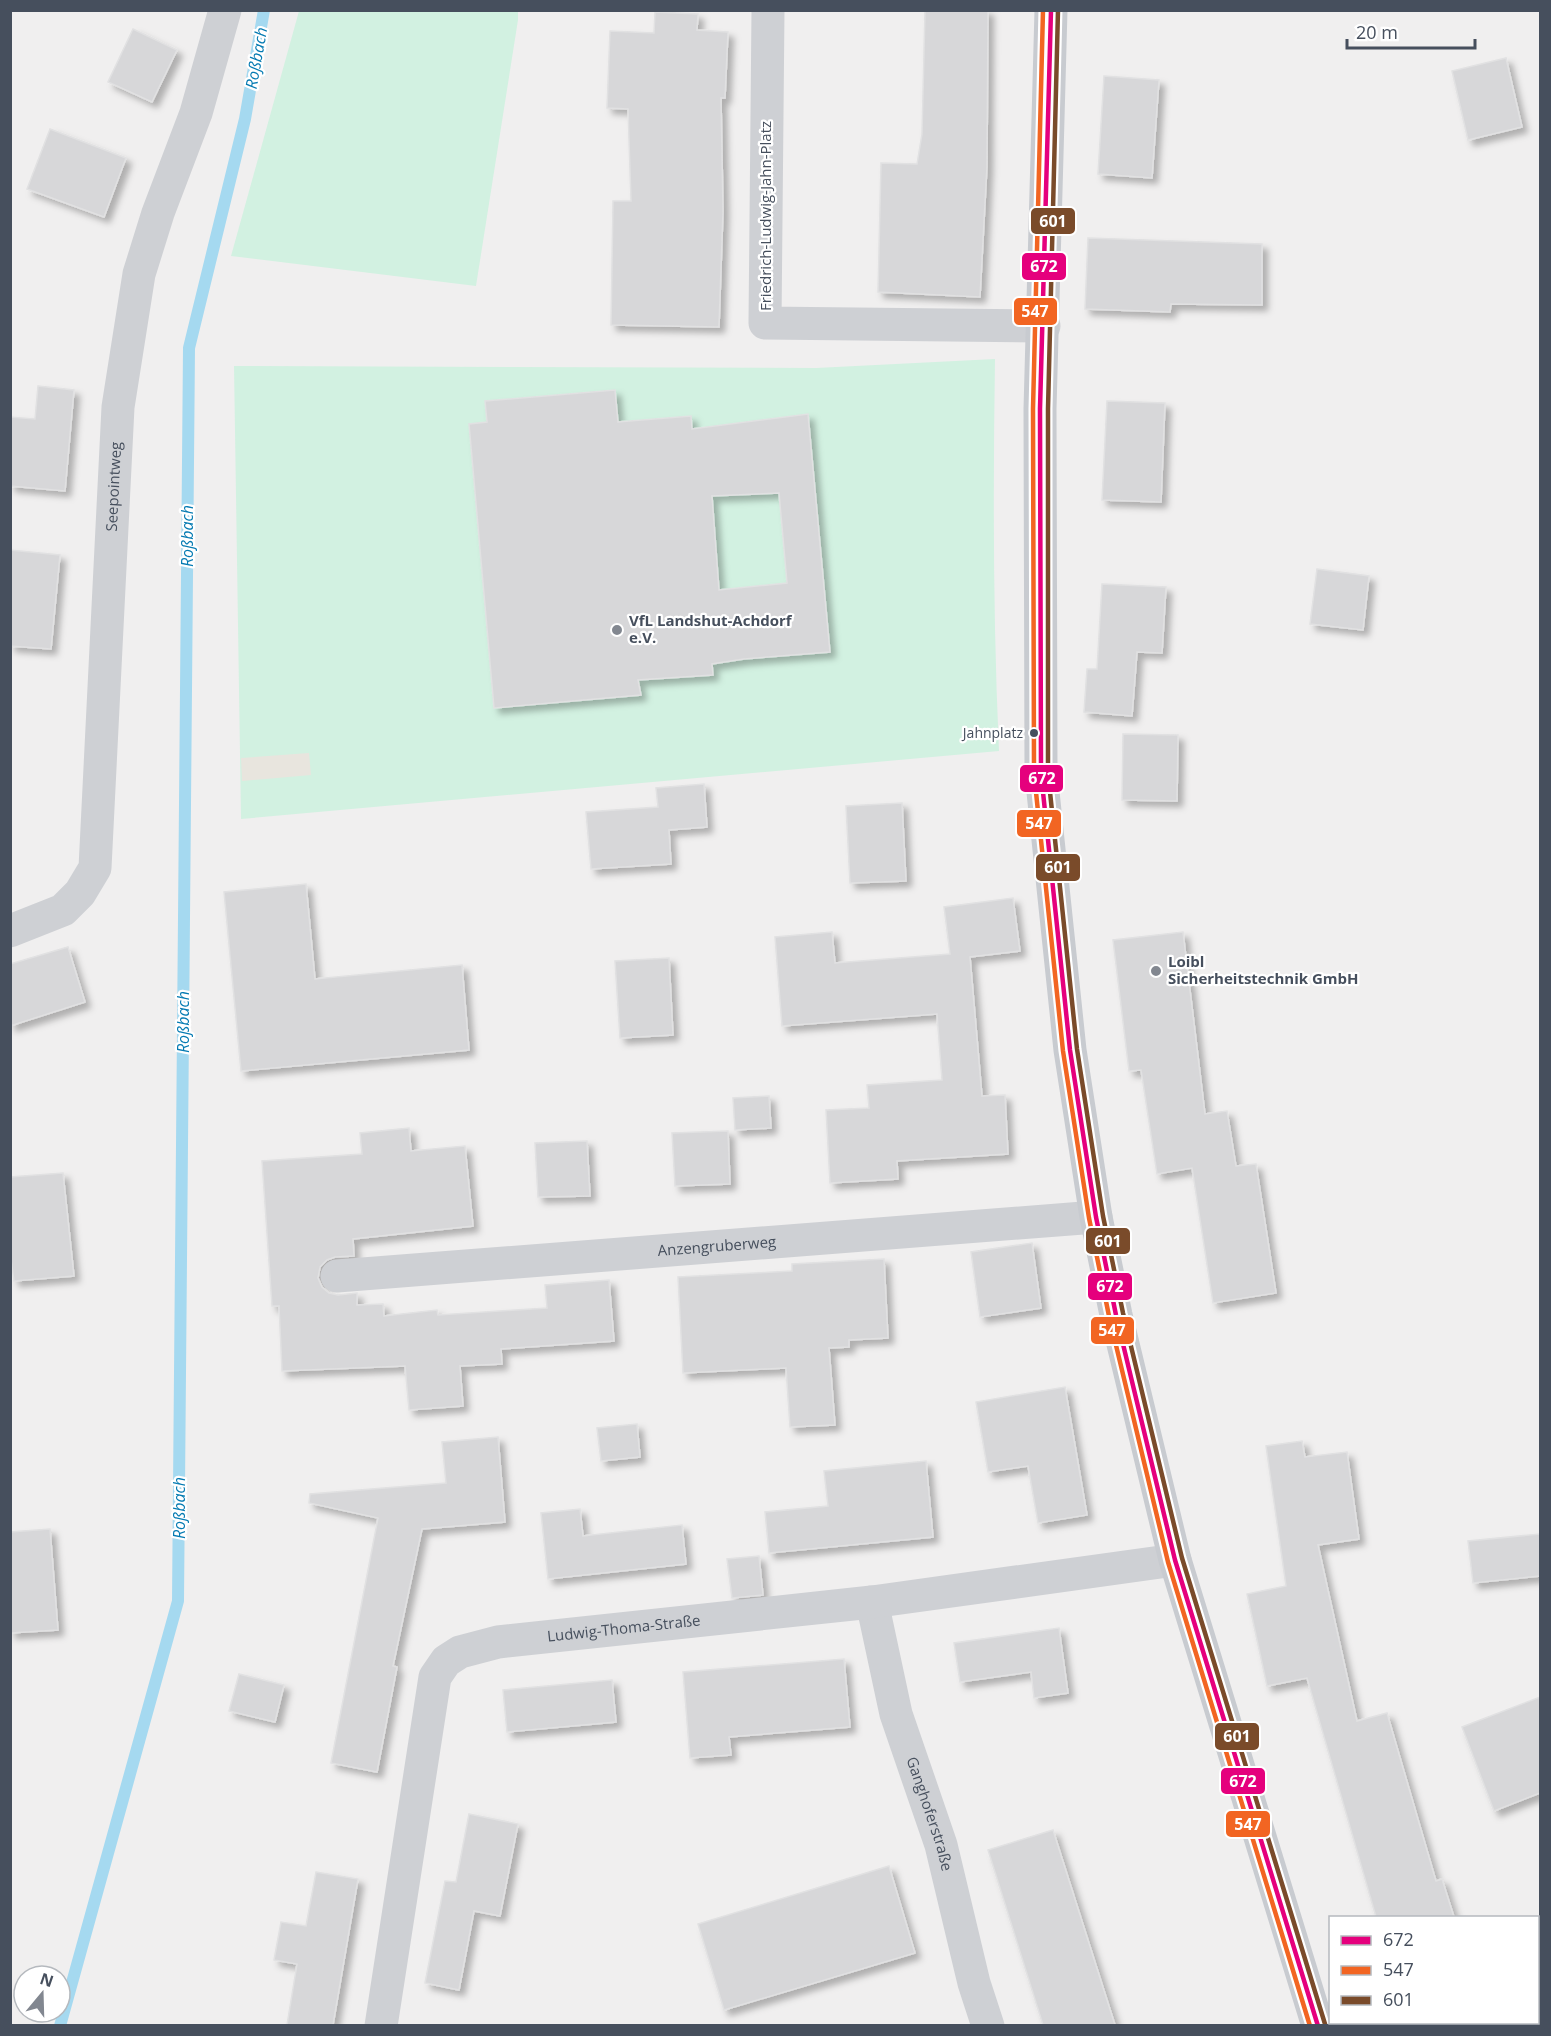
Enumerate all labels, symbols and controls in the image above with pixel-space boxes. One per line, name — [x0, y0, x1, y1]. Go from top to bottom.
scale bar — [1347, 12, 1474, 50]
text: 20 m — [1356, 20, 1398, 44]
water label: Roßbach — [240, 25, 272, 91]
street label: Friedrich-Ludwig-Jahn-Platz — [755, 121, 775, 311]
line badge: 601 — [1030, 207, 1076, 235]
text: 601 — [1039, 210, 1067, 232]
line badge: 672 — [1021, 252, 1067, 281]
text: 672 — [1030, 255, 1058, 277]
line badge: 547 — [1013, 297, 1058, 326]
text: 547 — [1021, 300, 1049, 322]
street label: Seepointweg — [101, 441, 125, 532]
water label: Roßbach — [176, 505, 198, 567]
place label: VfL Landshut-Achdorf e.V. — [629, 610, 793, 647]
marker: VfL Landshut-Achdorf e.V. — [610, 623, 624, 637]
place label: Jahnplatz — [961, 723, 1023, 742]
marker: Jahnplatz — [1028, 727, 1040, 739]
line badge: 672 — [1019, 764, 1064, 793]
text: 672 — [1028, 767, 1056, 789]
line badge: 547 — [1016, 809, 1062, 838]
text: 547 — [1025, 812, 1053, 834]
line badge: 601 — [1035, 853, 1081, 882]
text: 601 — [1044, 856, 1072, 878]
place label: Loibl Sicherheitstechnik GmbH — [1168, 951, 1359, 988]
marker: Loibl Sicherheitstechnik GmbH — [1149, 964, 1163, 978]
water label: Roßbach — [172, 991, 194, 1053]
line badge: 601 — [1085, 1227, 1131, 1255]
text: 601 — [1094, 1230, 1122, 1252]
street label: Anzengruberweg — [657, 1231, 777, 1260]
line badge: 672 — [1087, 1272, 1133, 1301]
text: 672 — [1096, 1275, 1124, 1297]
line badge: 547 — [1090, 1316, 1135, 1345]
text: 547 — [1098, 1319, 1126, 1341]
water label: Roßbach — [168, 1477, 190, 1539]
street label: Ludwig-Thoma-Straße — [546, 1609, 701, 1646]
line badge: 601 — [1214, 1722, 1260, 1751]
text: 601 — [1223, 1725, 1251, 1747]
street label: Ganghoferstraße — [902, 1754, 958, 1873]
line badge: 672 — [1220, 1767, 1266, 1795]
text: 672 — [1229, 1770, 1257, 1792]
line badge: 547 — [1225, 1810, 1271, 1838]
text: 547 — [1234, 1813, 1262, 1835]
legend — [1329, 1916, 1539, 2024]
text: 672 — [1383, 1927, 1414, 1951]
text: 547 — [1383, 1957, 1414, 1981]
north arrow — [12, 1964, 72, 2024]
text: N — [37, 1967, 57, 1992]
text: 601 — [1383, 1987, 1414, 2011]

